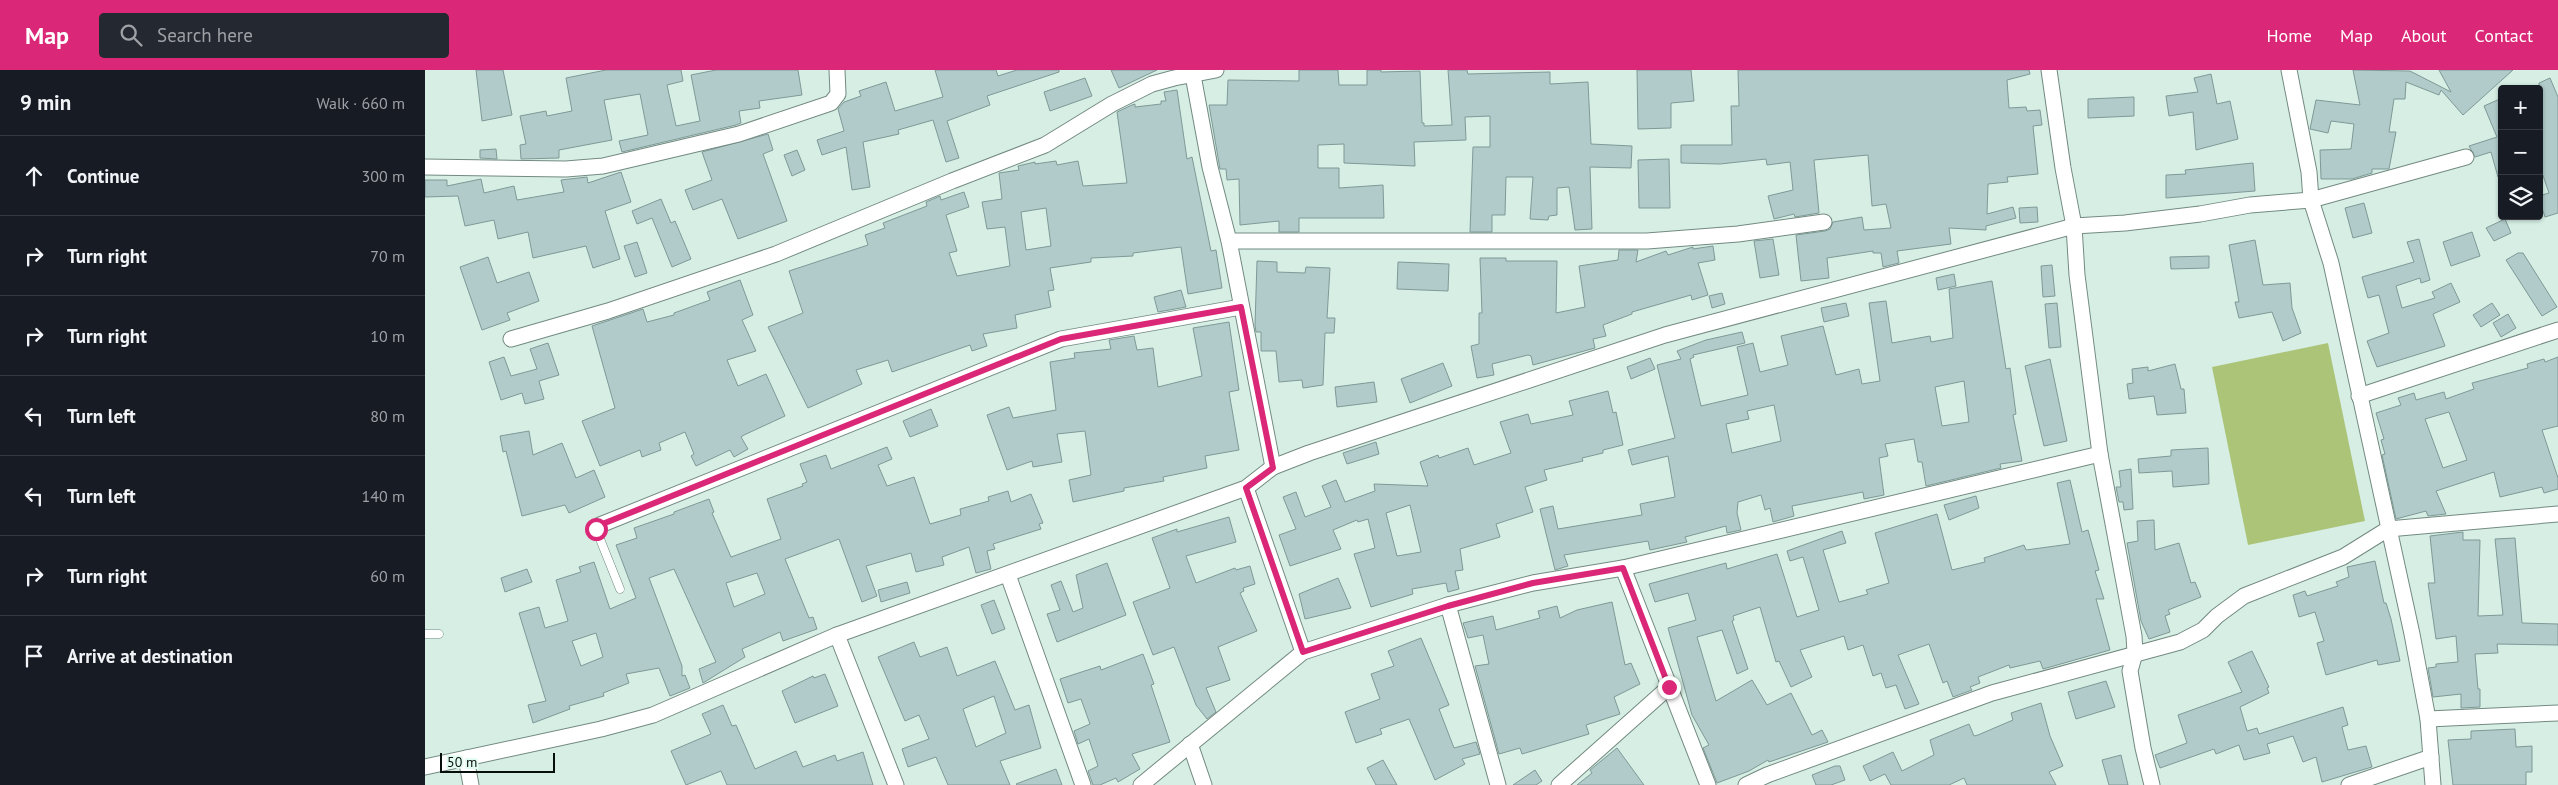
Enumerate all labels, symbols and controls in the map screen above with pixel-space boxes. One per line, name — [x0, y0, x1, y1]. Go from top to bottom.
search box — [99, 13, 449, 58]
text: Map — [25, 20, 69, 51]
icon: search — [117, 21, 145, 49]
text: Search here — [157, 23, 253, 47]
text: Home — [2266, 24, 2312, 47]
text: Map — [2340, 24, 2373, 47]
text: About — [2401, 24, 2447, 47]
text: Contact — [2475, 24, 2533, 47]
map controls — [2498, 85, 2543, 220]
button: + — [2498, 85, 2543, 130]
text: 9 min — [20, 89, 71, 116]
text: Walk · 660 m — [316, 93, 405, 113]
button: − — [2498, 130, 2543, 175]
icon: ahead — [20, 162, 48, 190]
text: Continue — [67, 164, 139, 188]
text: 300 m — [362, 166, 405, 186]
button: layers — [2498, 175, 2543, 220]
icon: right — [20, 242, 48, 270]
text: Turn right — [67, 244, 147, 268]
text: 70 m — [370, 246, 405, 266]
icon: right — [20, 322, 48, 350]
text: Turn right — [67, 324, 147, 348]
text: 10 m — [370, 326, 405, 346]
icon: left — [20, 402, 48, 430]
text: Turn left — [67, 404, 136, 428]
text: 80 m — [370, 406, 405, 426]
icon: left — [20, 482, 48, 510]
text: Turn left — [67, 484, 136, 508]
text: 140 m — [362, 486, 405, 506]
route start — [585, 518, 608, 541]
icon: right — [20, 562, 48, 590]
text: Turn right — [67, 564, 147, 588]
text: 60 m — [370, 566, 405, 586]
icon: arrive — [20, 642, 48, 670]
text: Arrive at destination — [67, 644, 233, 668]
route end — [1658, 676, 1681, 699]
scale bar — [440, 750, 555, 773]
text: 50 m — [447, 753, 477, 771]

